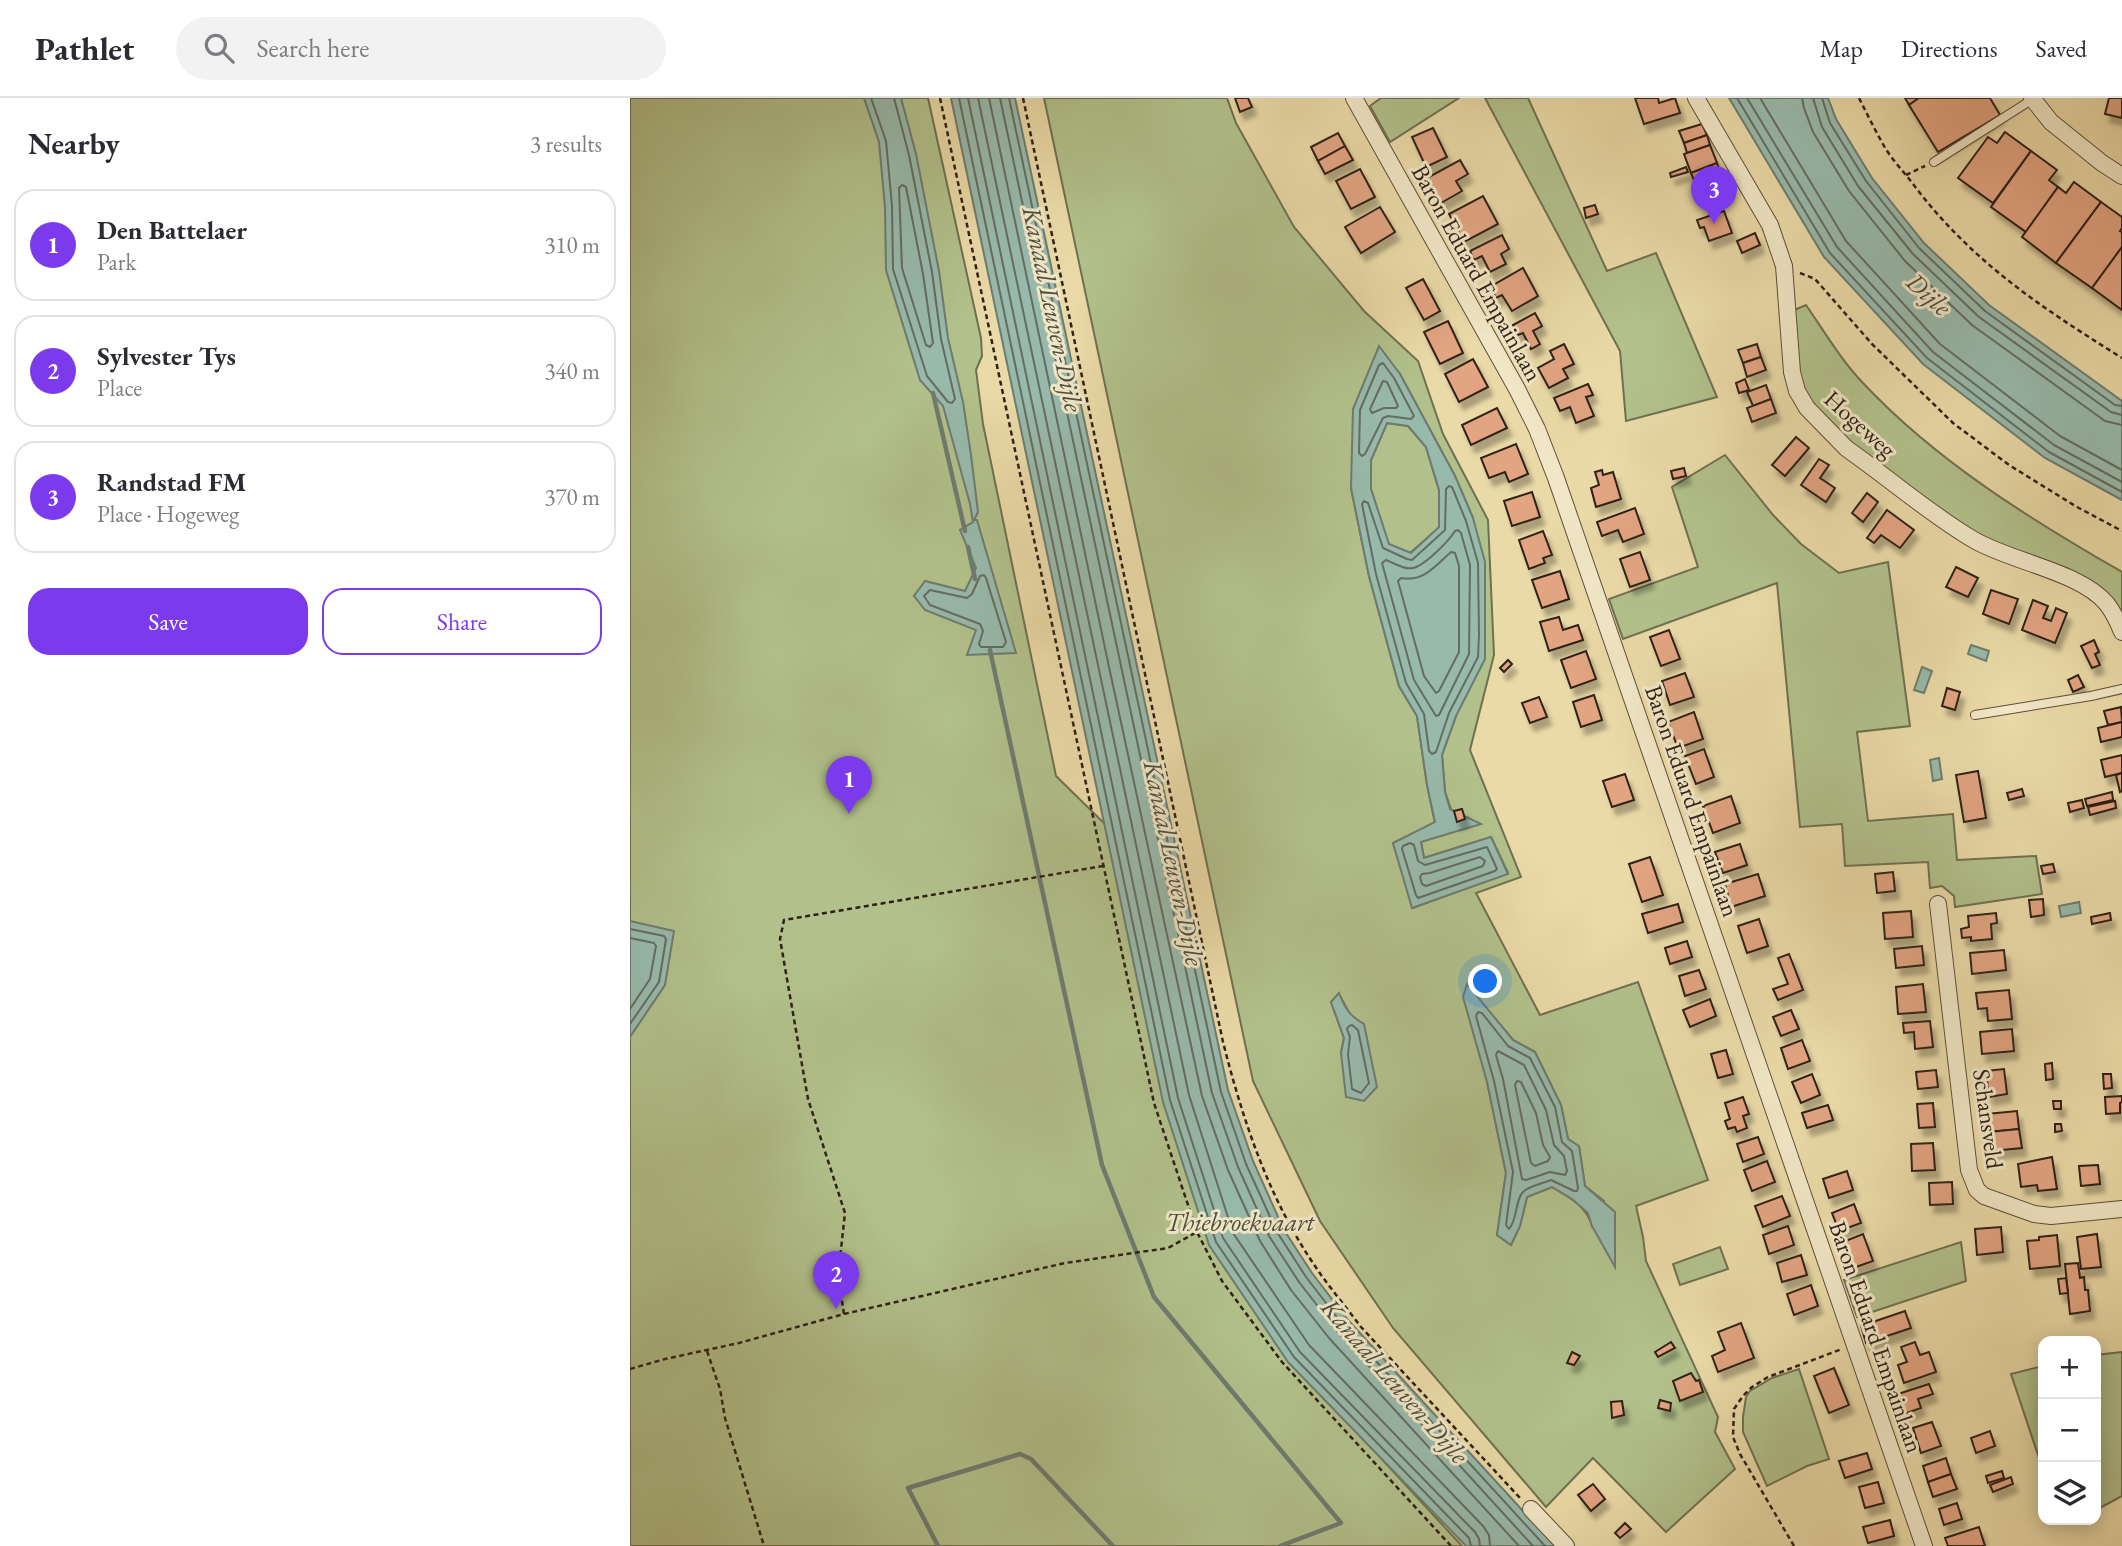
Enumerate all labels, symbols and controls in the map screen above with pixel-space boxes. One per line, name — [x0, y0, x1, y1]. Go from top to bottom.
search box — [176, 17, 666, 80]
text: Pathlet — [35, 27, 134, 70]
icon: search — [200, 29, 238, 67]
text: Search here — [256, 31, 369, 65]
text: Map — [1820, 33, 1863, 64]
text: Directions — [1901, 33, 1998, 64]
text: Saved — [2036, 33, 2087, 64]
text: Nearby — [28, 124, 120, 163]
text: 3 results — [530, 129, 602, 159]
street label: Baron Eduard Empainlaan — [1405, 159, 1550, 387]
pin: 3 — [1691, 166, 1737, 224]
water label: Kanaal Leuven-Dijle — [1014, 202, 1092, 416]
text: Den Battelaer — [97, 213, 247, 247]
text: 1 — [47, 230, 59, 260]
text: 310 m — [544, 230, 600, 260]
text: Park — [97, 247, 136, 277]
water label: Dijle — [1898, 264, 1960, 324]
text: Sylvester Tys — [97, 339, 236, 373]
text: 2 — [47, 356, 59, 386]
text: 340 m — [544, 356, 600, 386]
text: Place — [97, 373, 142, 403]
street label: Hogeweg — [1818, 383, 1903, 465]
text: Randstad FM — [97, 465, 246, 499]
text: 3 — [47, 482, 59, 512]
text: 370 m — [544, 482, 600, 512]
text: Place · Hogeweg — [97, 499, 239, 529]
button: Save — [28, 588, 308, 655]
button: Share — [322, 588, 602, 655]
street label: Baron Eduard Empainlaan — [1638, 681, 1747, 921]
pin: 1 — [826, 756, 872, 814]
water label: Kanaal Leuven-Dijle — [1135, 756, 1213, 970]
your location — [1468, 964, 1502, 998]
street label: Schansveld — [1966, 1067, 2011, 1172]
water label: Thiebroekvaart — [1166, 1205, 1316, 1239]
street label: Baron Eduard Empainlaan — [1822, 1217, 1931, 1457]
pin: 2 — [813, 1251, 859, 1309]
water label: Kanaal Leuven-Dijle — [1313, 1290, 1477, 1472]
map controls — [2038, 1336, 2101, 1525]
button: + — [2038, 1336, 2101, 1399]
button: − — [2038, 1399, 2101, 1462]
button: layers — [2038, 1462, 2101, 1525]

